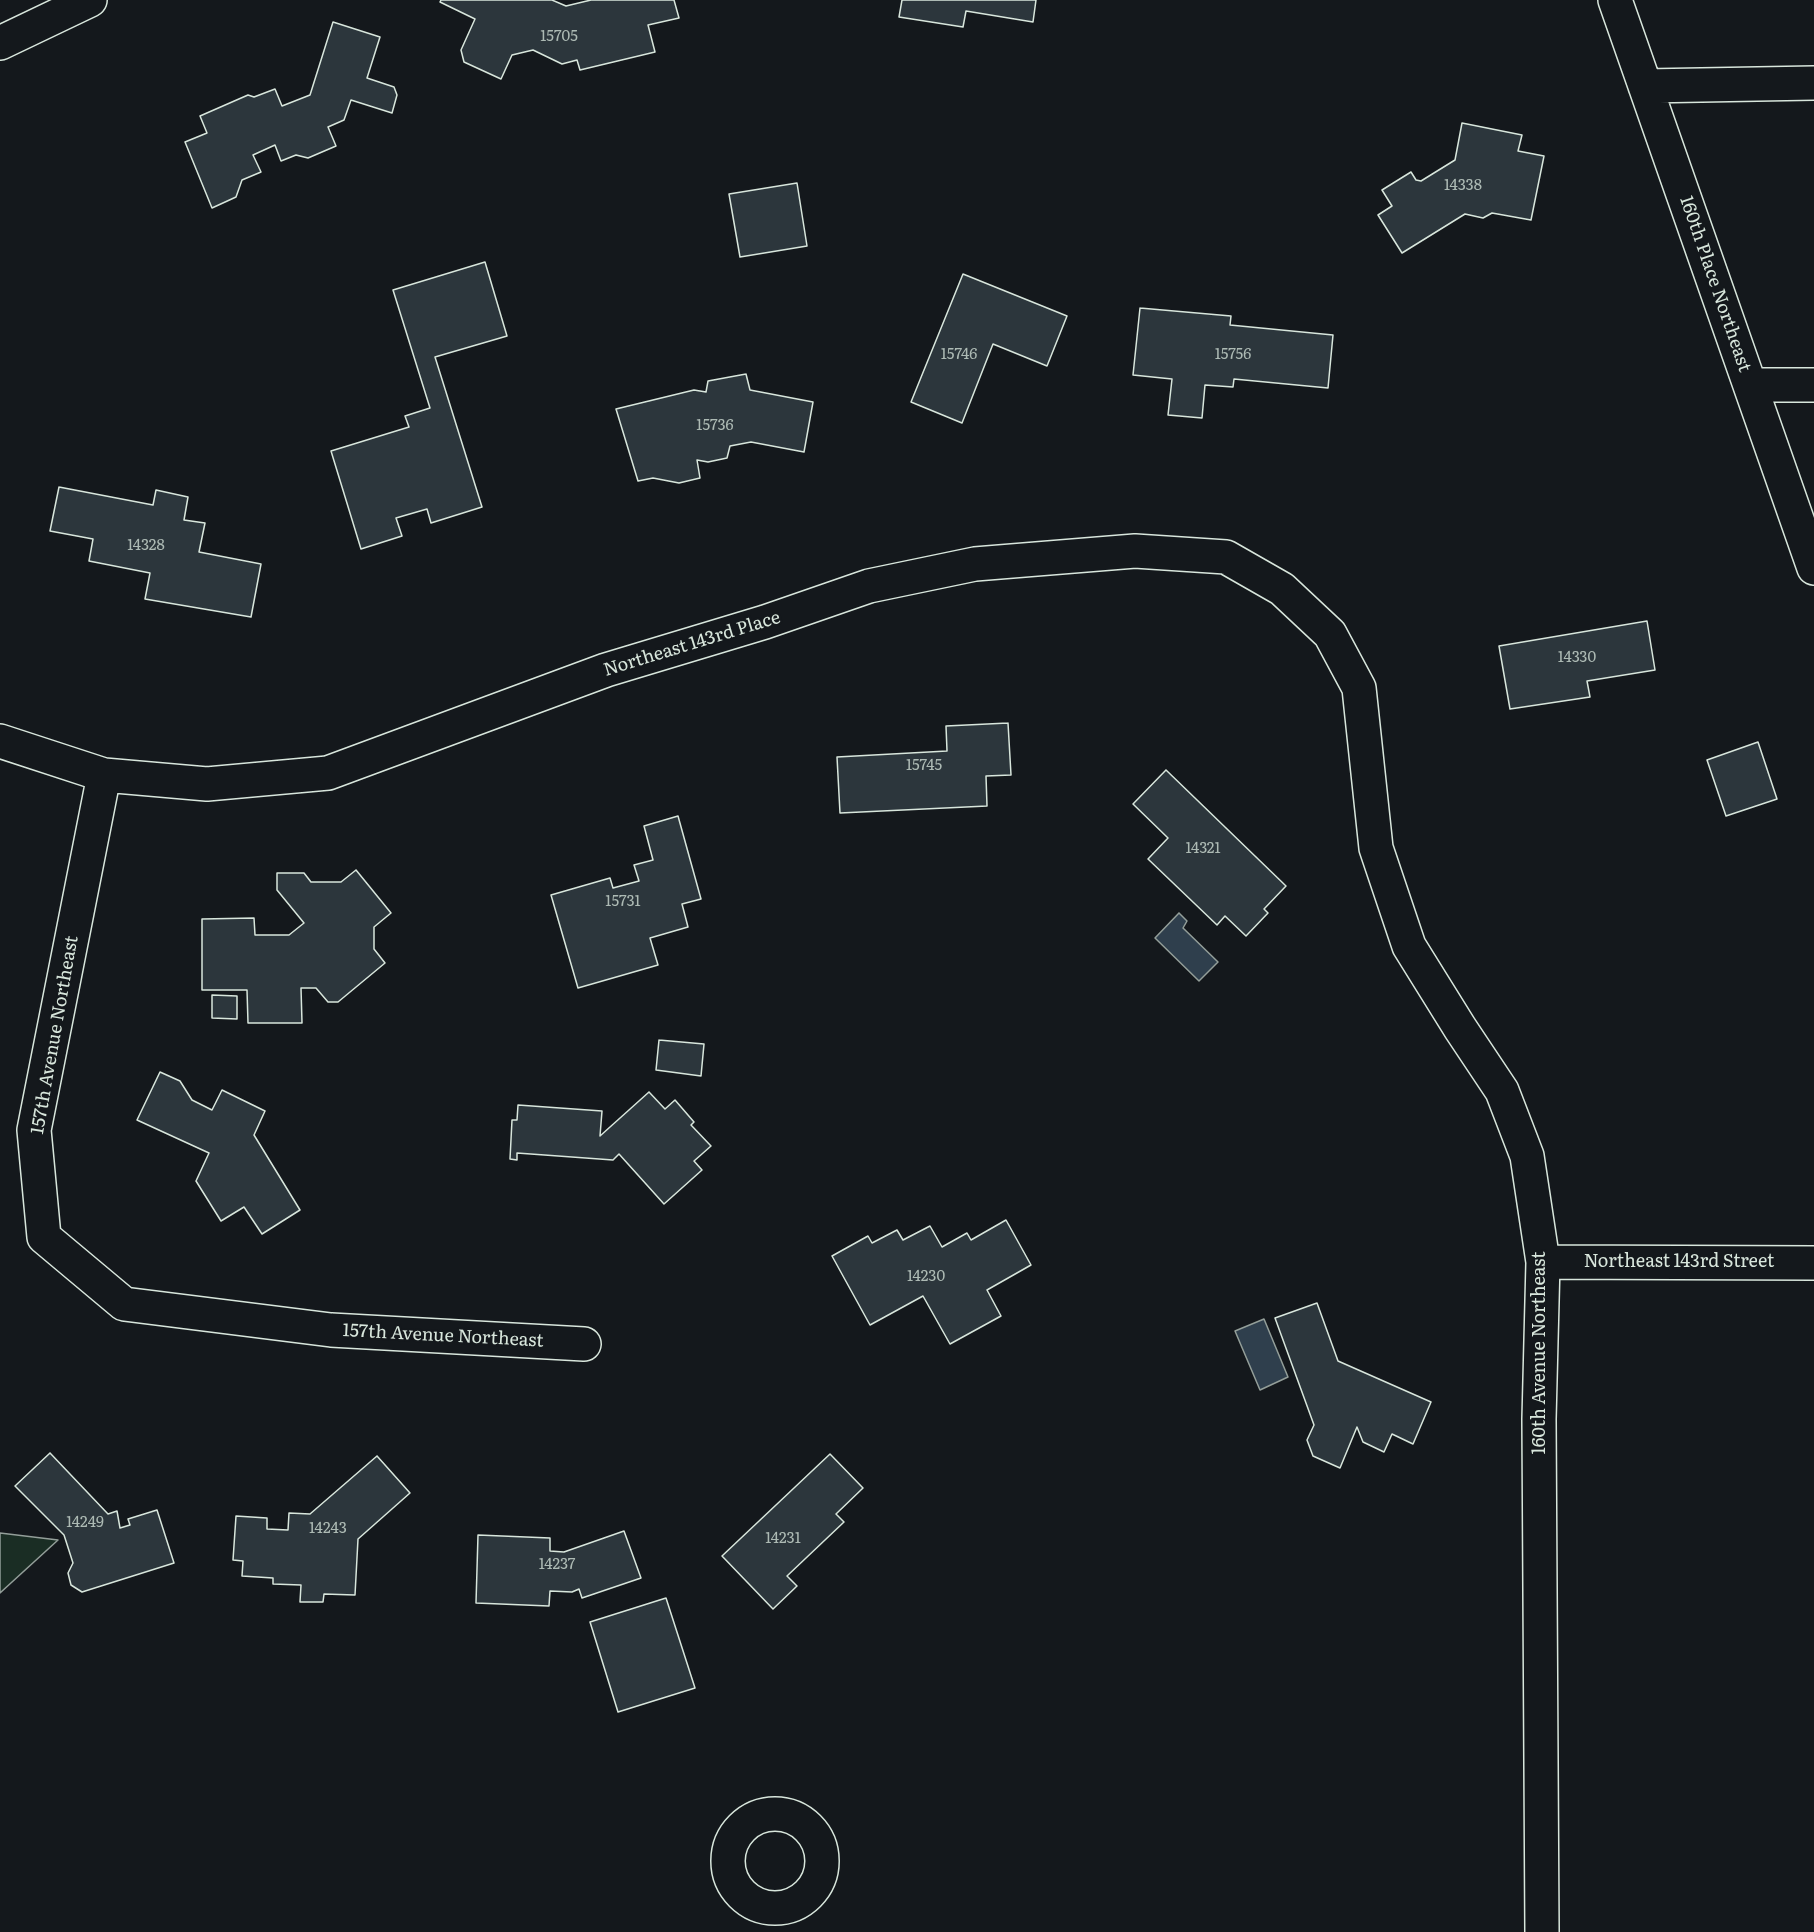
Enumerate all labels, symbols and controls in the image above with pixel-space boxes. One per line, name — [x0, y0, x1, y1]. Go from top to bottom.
house number: 15705 — [540, 28, 578, 46]
house number: 14338 — [1444, 177, 1482, 195]
street label: 160th Place Northeast — [1675, 193, 1755, 375]
house number: 15746 — [941, 346, 977, 364]
house number: 15756 — [1215, 346, 1251, 364]
house number: 15736 — [696, 417, 734, 435]
house number: 14328 — [127, 537, 165, 555]
street label: Northeast 143rd Place — [601, 607, 783, 681]
house number: 14330 — [1558, 649, 1596, 667]
house number: 15745 — [906, 757, 942, 775]
house number: 14321 — [1185, 840, 1221, 858]
house number: 15731 — [605, 893, 641, 911]
street label: 157th Avenue Northeast — [27, 934, 83, 1136]
street label: 160th Avenue Northeast — [1529, 1251, 1551, 1455]
street label: Northeast 143rd Street — [1584, 1251, 1774, 1273]
house number: 14230 — [907, 1268, 945, 1286]
street label: 157th Avenue Northeast — [342, 1320, 544, 1352]
house number: 14249 — [66, 1514, 104, 1532]
house number: 14243 — [309, 1520, 347, 1538]
house number: 14231 — [765, 1530, 801, 1548]
house number: 14237 — [539, 1556, 575, 1574]

